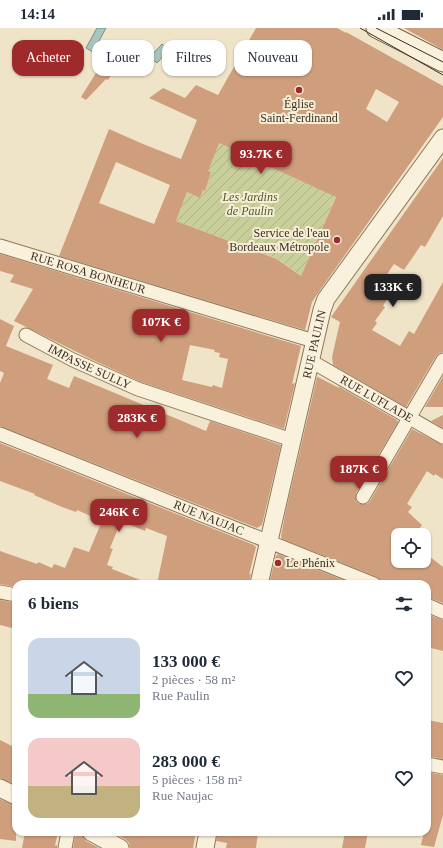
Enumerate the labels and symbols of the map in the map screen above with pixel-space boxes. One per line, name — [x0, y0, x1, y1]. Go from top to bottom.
marker: Église Saint-Ferdinand — [294, 85, 304, 95]
place label: Église Saint-Ferdinand — [260, 97, 338, 125]
pin: 93.7K € — [224, 141, 298, 175]
park label: Les Jardins de Paulin — [221, 190, 278, 218]
place label: Service de l'eau Bordeaux Métropole — [229, 226, 329, 254]
marker: Service de l'eau Bordeaux Métropole — [332, 235, 342, 245]
street label: RUE ROSA BONHEUR — [29, 249, 147, 297]
pin: 133K € — [360, 274, 426, 308]
street label: RUE PAULIN — [299, 308, 329, 380]
pin: 107K € — [128, 309, 194, 343]
street label: IMPASSE SULLY — [46, 341, 134, 392]
street label: RUE LUFLADE — [338, 372, 416, 425]
pin: 283K € — [104, 405, 170, 439]
pin: 187K € — [326, 456, 392, 490]
street label: RUE NAUJAC — [172, 497, 246, 538]
pin: 246K € — [86, 499, 152, 533]
place label: Le Phénix — [286, 556, 335, 570]
marker: Le Phénix — [273, 558, 283, 568]

